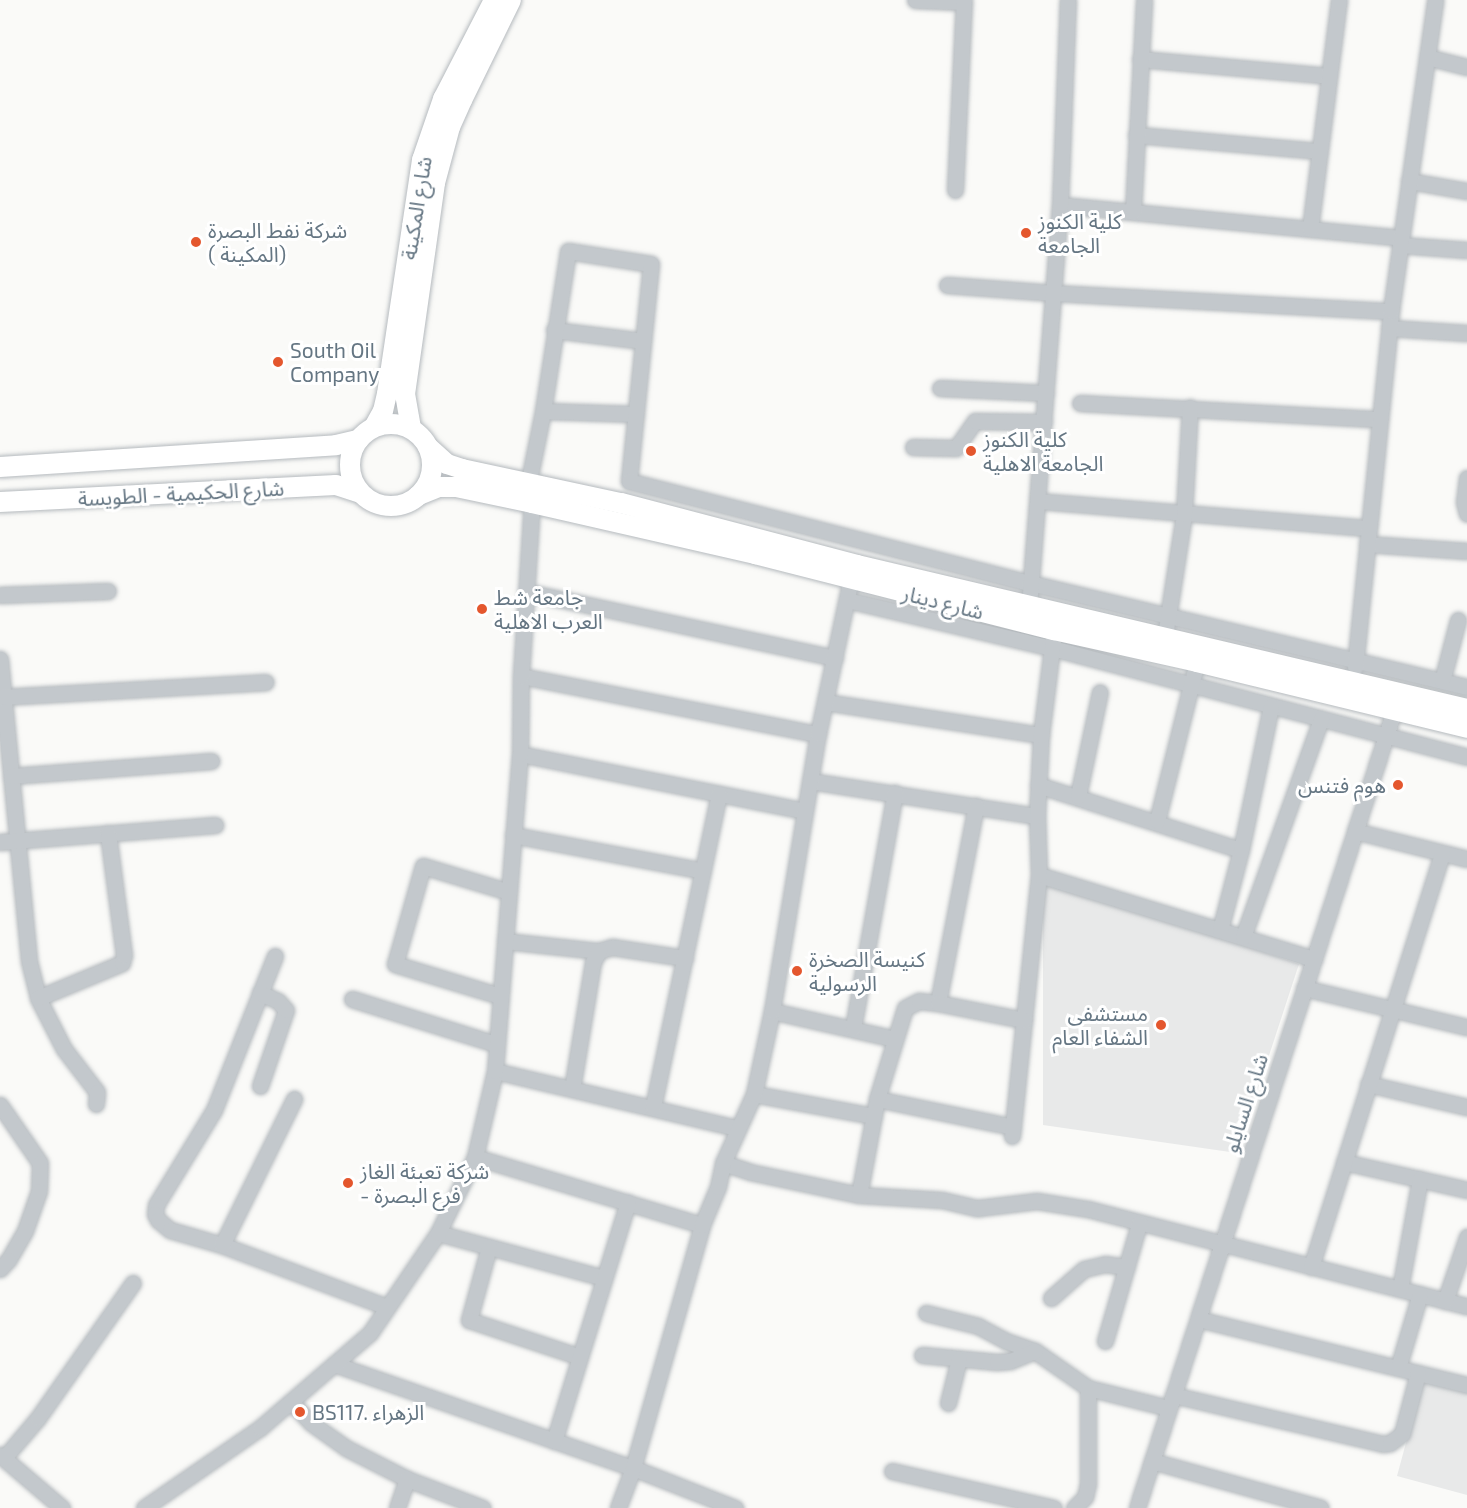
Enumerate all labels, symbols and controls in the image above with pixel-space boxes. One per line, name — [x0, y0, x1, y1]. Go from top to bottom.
street label: شارع المكينة — [395, 155, 437, 261]
place label: كلية الكنوز الجامعة — [1038, 208, 1122, 258]
place label: شركة نفط البصرة ( المكينة) — [208, 217, 347, 267]
marker: كلية الكنوز الجامعة — [1019, 226, 1033, 240]
marker: شركة نفط البصرة ( المكينة) — [189, 235, 203, 249]
place label: South Oil Company — [290, 337, 379, 387]
marker: South Oil Company — [271, 355, 285, 369]
place label: كلية الكنوز الجامعة الاهلية — [983, 426, 1103, 476]
marker: كلية الكنوز الجامعة الاهلية — [964, 444, 978, 458]
street label: شارع الحكيمية - الطويسة — [77, 475, 285, 511]
street label: شارع دينار — [900, 580, 986, 624]
place label: جامعة شط العرب الاهلية — [494, 584, 603, 634]
marker: جامعة شط العرب الاهلية — [475, 602, 489, 616]
place label: هوم فتنس — [1298, 772, 1386, 798]
marker: هوم فتنس — [1391, 778, 1405, 792]
place label: كنيسة الصخرة الرسولية — [809, 946, 925, 996]
marker: كنيسة الصخرة الرسولية — [790, 964, 804, 978]
place label: مستشفى الشفاء العام — [1052, 1000, 1148, 1050]
marker: مستشفى الشفاء العام — [1152, 1016, 1170, 1034]
street label: شارع السايلو — [1217, 1050, 1273, 1156]
place label: شركة تعبئة الغاز - فرع البصرة — [360, 1158, 489, 1208]
marker: شركة تعبئة الغاز - فرع البصرة — [341, 1176, 355, 1190]
place label: BS117. الزهراء — [312, 1399, 424, 1425]
marker: BS117. الزهراء — [293, 1405, 307, 1419]

